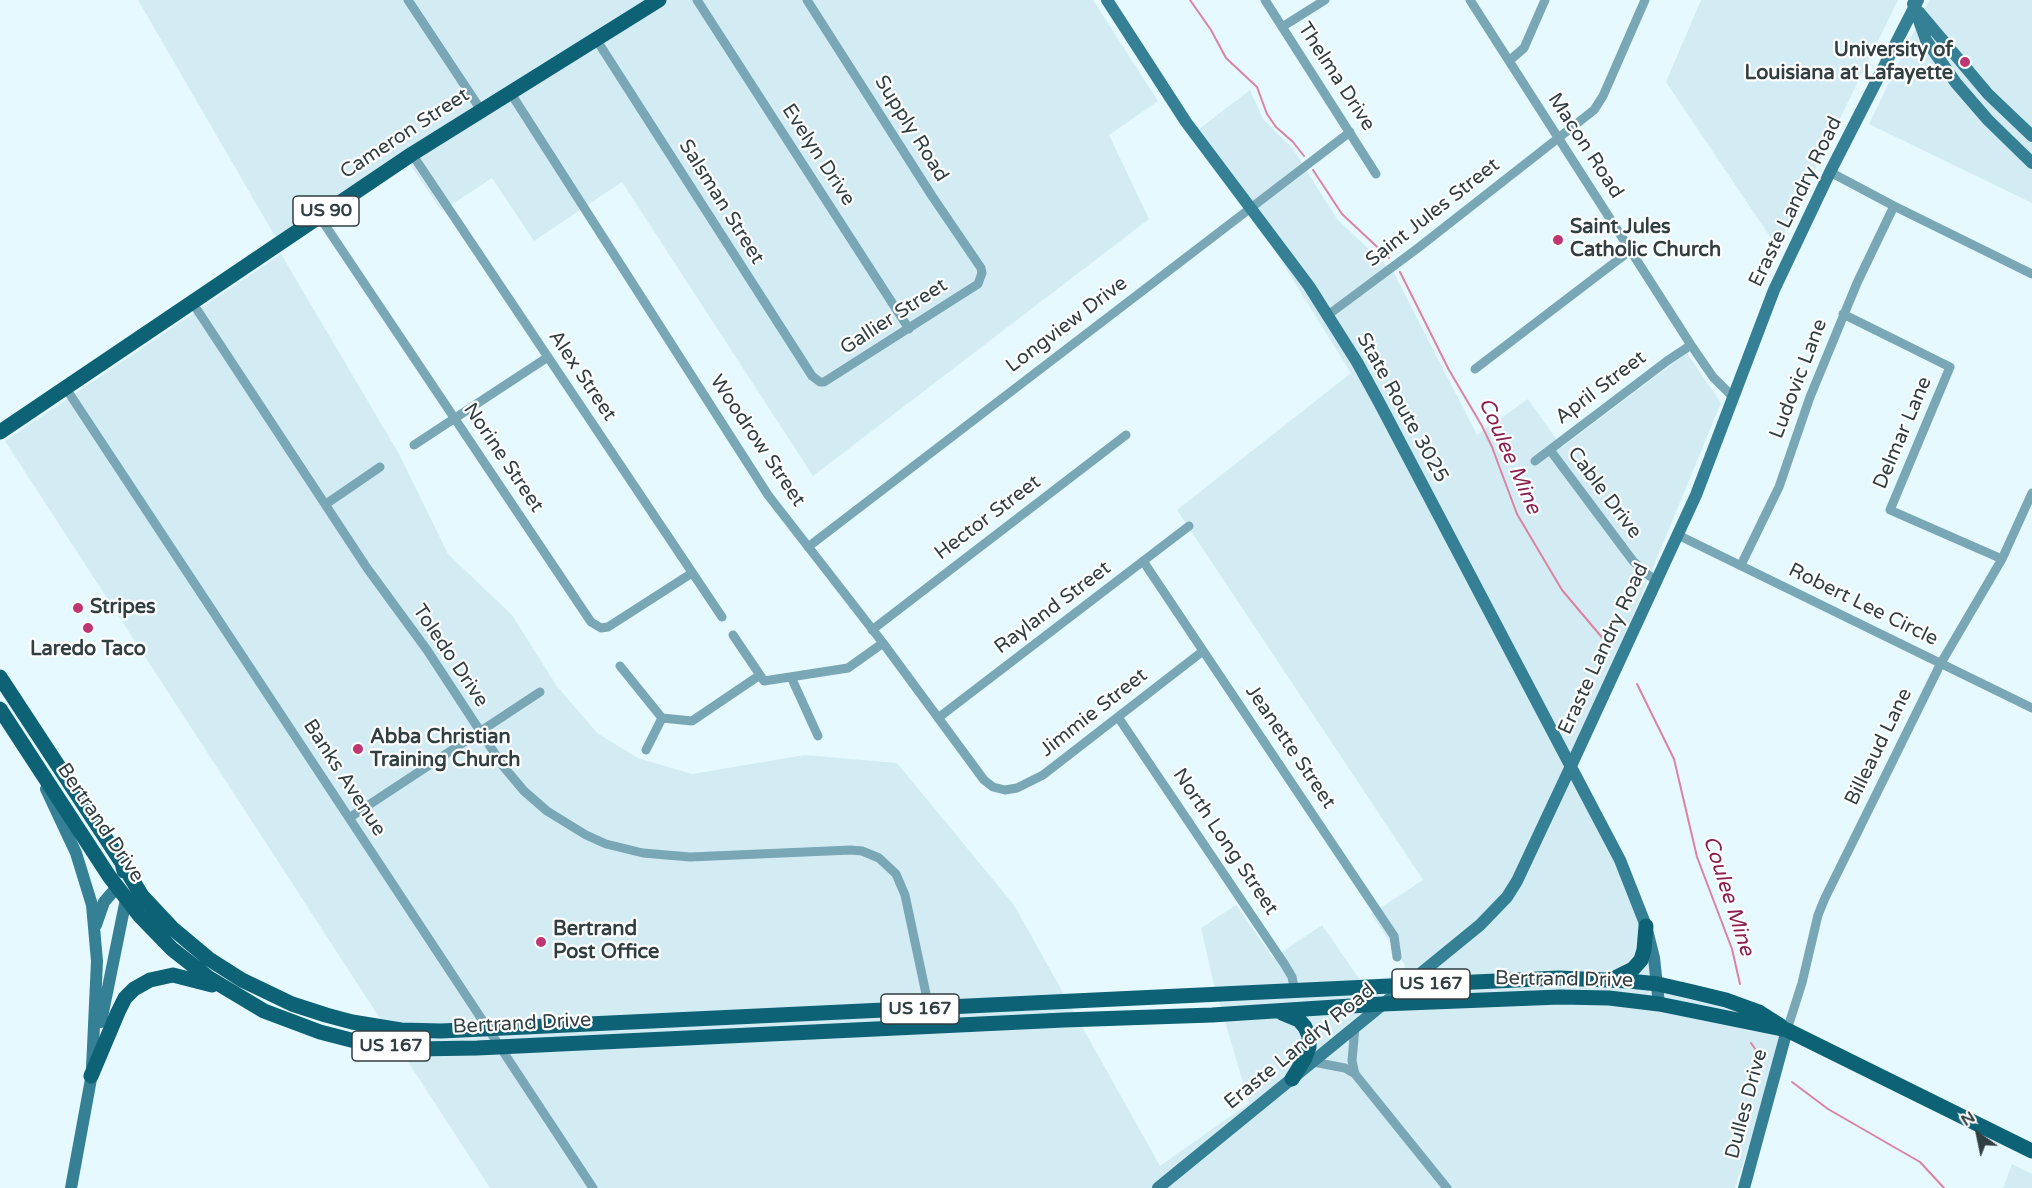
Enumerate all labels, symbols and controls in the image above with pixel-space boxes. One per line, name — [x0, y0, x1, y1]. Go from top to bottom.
street label: Thelma Drive — [1292, 18, 1380, 136]
place label: University of Louisiana at Lafayette — [1745, 39, 1953, 86]
marker: University of Louisiana at Lafayette — [1958, 55, 1972, 69]
street label: Supply Road — [869, 71, 953, 187]
street label: Cameron Street — [336, 83, 474, 185]
street label: Macon Road — [1542, 89, 1628, 203]
street label: Evelyn Drive — [776, 100, 860, 210]
street label: Eraste Landry Road — [1744, 113, 1848, 291]
street label: Salsman Street — [673, 135, 769, 269]
street label: Saint Jules Street — [1361, 153, 1505, 273]
road number: US 90 — [293, 196, 359, 226]
place label: Saint Jules Catholic Church — [1570, 216, 1721, 263]
marker: Saint Jules Catholic Church — [1551, 233, 1565, 247]
street label: Longview Drive — [1002, 272, 1132, 378]
street label: Gallier Street — [836, 274, 952, 360]
street label: Ludovic Lane — [1765, 316, 1833, 442]
street label: Alex Street — [543, 326, 621, 426]
street label: State Route 3025 — [1351, 329, 1453, 487]
street label: April Street — [1551, 346, 1651, 430]
street label: Woodrow Street — [704, 371, 810, 511]
street label: Delmar Lane — [1869, 373, 1937, 493]
water label: Coulee Mine — [1472, 394, 1546, 518]
street label: Norine Street — [458, 399, 548, 517]
street label: Cable Drive — [1562, 442, 1646, 544]
street label: Hector Street — [930, 470, 1046, 566]
street label: Rayland Street — [990, 556, 1116, 660]
street label: Robert Lee Circle — [1784, 558, 1942, 652]
street label: Eraste Landry Road — [1554, 559, 1654, 739]
place label: Stripes — [90, 596, 156, 620]
street label: Toledo Drive — [407, 600, 493, 712]
marker: Stripes — [71, 601, 85, 615]
marker: Laredo Taco — [81, 621, 95, 635]
place label: Laredo Taco — [30, 638, 146, 662]
street label: Jimmie Street — [1036, 664, 1152, 762]
street label: Jeanette Street — [1240, 681, 1340, 813]
street label: Billeaud Lane — [1840, 684, 1918, 810]
street label: Banks Avenue — [297, 715, 391, 841]
place label: Abba Christian Training Church — [370, 726, 520, 773]
marker: Abba Christian Training Church — [351, 742, 365, 756]
street label: Bertrand Drive — [51, 759, 149, 887]
street label: North Long Street — [1167, 764, 1283, 920]
water label: Coulee Mine — [1697, 833, 1759, 959]
place label: Bertrand Post Office — [553, 918, 659, 965]
marker: Bertrand Post Office — [534, 935, 548, 949]
street label: Bertrand Drive — [1495, 967, 1633, 993]
road number: US 167 — [1392, 969, 1470, 999]
street label: Eraste Landry Road — [1220, 979, 1380, 1115]
road number: US 167 — [881, 994, 959, 1024]
street label: Bertrand Drive — [452, 1008, 592, 1040]
road number: US 167 — [352, 1031, 430, 1061]
street label: Dulles Drive — [1721, 1047, 1773, 1161]
north arrow — [1948, 1104, 2008, 1164]
text: N — [1957, 1107, 1979, 1131]

